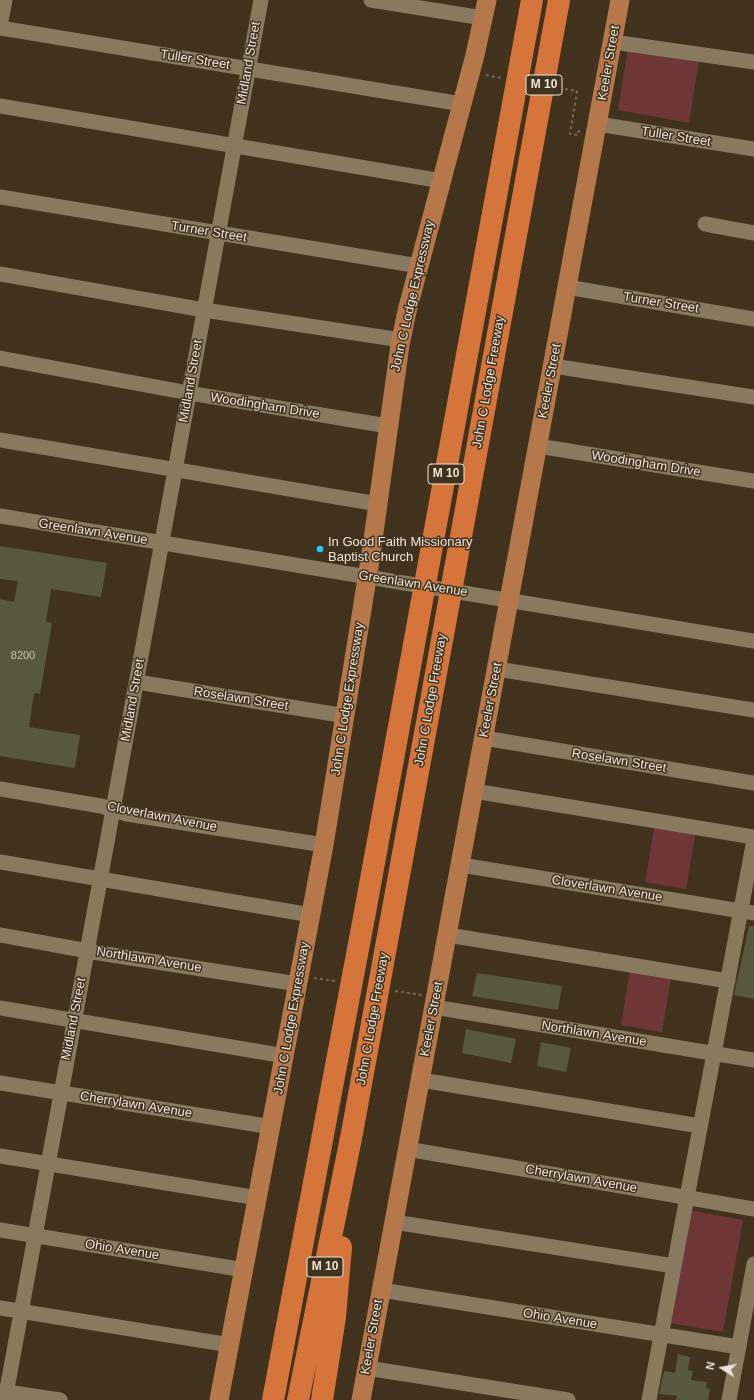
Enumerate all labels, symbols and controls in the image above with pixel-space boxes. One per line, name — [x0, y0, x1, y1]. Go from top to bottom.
street label: Midland Street — [234, 20, 264, 106]
street label: Keeler Street — [595, 24, 623, 102]
street label: Tuller Street — [159, 47, 231, 73]
road number: M 10 — [526, 75, 562, 95]
street label: Tuller Street — [640, 124, 712, 150]
street label: Turner Street — [170, 218, 248, 246]
street label: John C Lodge Expressway — [388, 219, 438, 373]
street label: Turner Street — [622, 289, 700, 317]
street label: John C Lodge Freeway — [470, 314, 508, 450]
street label: Midland Street — [176, 338, 206, 424]
street label: Keeler Street — [535, 342, 565, 420]
street label: Woodingham Drive — [209, 390, 321, 422]
street label: Woodingham Drive — [590, 448, 702, 480]
road number: M 10 — [428, 464, 464, 484]
street label: Greenlawn Avenue — [37, 516, 149, 548]
place label: In Good Faith Missionary Baptist Church — [328, 534, 473, 565]
marker: In Good Faith Missionary Baptist Church — [315, 544, 325, 554]
street label: Greenlawn Avenue — [357, 568, 469, 600]
street label: John C Lodge Expressway — [328, 621, 368, 777]
street label: John C Lodge Freeway — [412, 632, 450, 768]
house number: 8200 — [11, 649, 35, 663]
street label: Midland Street — [118, 657, 148, 743]
street label: Keeler Street — [476, 661, 506, 739]
street label: Roselawn Street — [193, 684, 289, 714]
street label: Roselawn Street — [571, 746, 667, 776]
street label: Cloverlawn Avenue — [106, 799, 218, 835]
street label: Cloverlawn Avenue — [551, 873, 663, 905]
street label: John C Lodge Expressway — [271, 940, 313, 1096]
street label: Northlawn Avenue — [95, 944, 203, 976]
street label: John C Lodge Freeway — [354, 951, 392, 1087]
street label: Midland Street — [58, 976, 90, 1062]
street label: Keeler Street — [417, 980, 447, 1058]
street label: Northlawn Avenue — [540, 1018, 648, 1050]
street label: Cherrylawn Avenue — [79, 1088, 193, 1122]
street label: Cherrylawn Avenue — [524, 1161, 638, 1197]
street label: Ohio Avenue — [84, 1236, 160, 1264]
road number: M 10 — [307, 1257, 343, 1277]
street label: Keeler Street — [358, 1298, 386, 1376]
street label: Ohio Avenue — [522, 1305, 598, 1333]
north arrow — [702, 1348, 742, 1388]
text: N — [704, 1361, 717, 1371]

